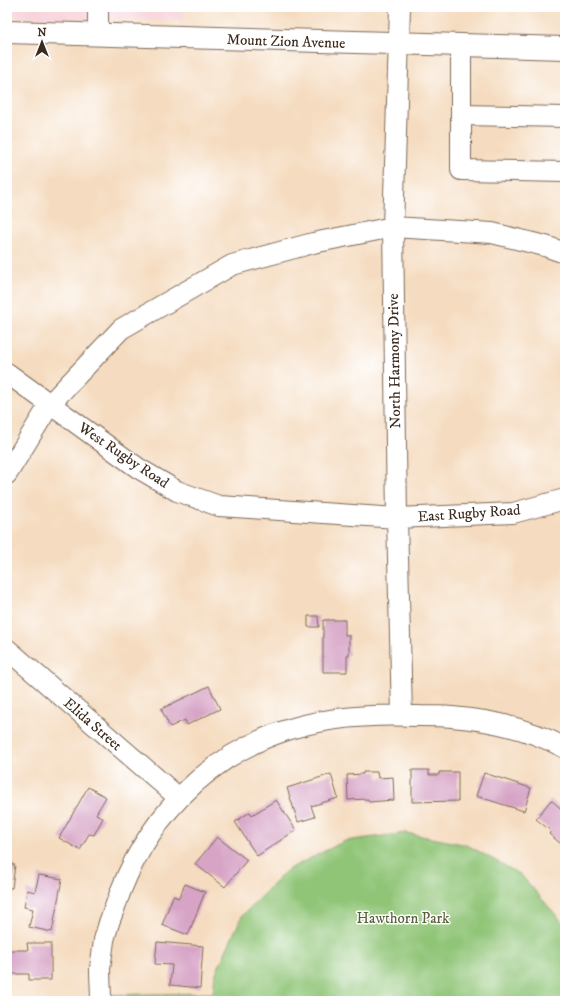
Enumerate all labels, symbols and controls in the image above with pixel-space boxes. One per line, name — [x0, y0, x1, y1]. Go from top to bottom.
north arrow — [22, 22, 62, 62]
text: N — [37, 26, 47, 40]
street label: Mount Zion Avenue — [226, 30, 346, 53]
street label: North Harmony Drive — [384, 293, 405, 429]
street label: West Rugby Road — [74, 418, 173, 493]
street label: East Rugby Road — [417, 500, 522, 527]
street label: Elida Street — [59, 694, 126, 755]
park label: Hawthorn Park — [356, 909, 450, 928]

